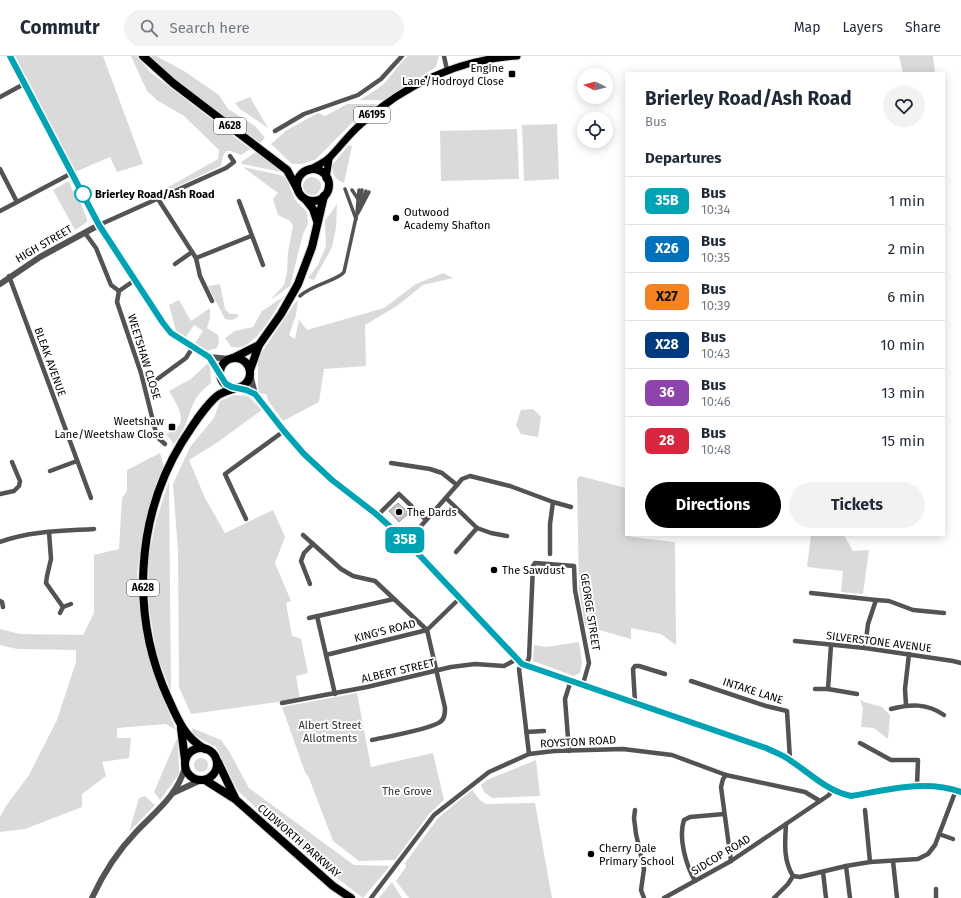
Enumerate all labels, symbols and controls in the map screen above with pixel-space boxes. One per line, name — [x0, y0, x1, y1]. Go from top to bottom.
search box — [124, 10, 404, 46]
text: Commutr — [20, 16, 100, 39]
icon: search — [138, 17, 160, 39]
text: Search here — [170, 19, 250, 37]
text: Map — [794, 19, 820, 36]
text: Layers — [842, 19, 883, 36]
text: Share — [905, 19, 941, 36]
place label: Engine Lane/Hodroyd Close — [402, 62, 504, 88]
north arrow — [577, 68, 613, 104]
map controls — [577, 68, 613, 148]
marker: Engine Lane/Hodroyd Close — [507, 69, 517, 79]
button: heart — [883, 85, 925, 127]
text: Brierley Road/Ash Road — [645, 87, 852, 110]
road number: A6195 — [354, 107, 390, 123]
button: locate — [577, 112, 613, 148]
text: Bus — [645, 114, 667, 129]
road number: A628 — [214, 118, 246, 134]
text: Departures — [645, 149, 722, 167]
text: Bus — [701, 184, 726, 202]
marker: Brierley Road/Ash Road — [74, 185, 92, 203]
place label: Brierley Road/Ash Road — [95, 188, 215, 201]
text: 35B — [655, 192, 679, 209]
text: 1 min — [889, 192, 925, 210]
text: 10:34 — [701, 202, 730, 217]
place label: Outwood Academy Shafton — [404, 206, 490, 232]
marker: Outwood Academy Shafton — [391, 213, 401, 223]
street label: HIGH STREET — [13, 222, 75, 266]
text: Bus — [701, 232, 726, 250]
text: X26 — [655, 240, 679, 257]
text: 2 min — [888, 240, 925, 258]
text: 10:35 — [701, 250, 730, 265]
text: Bus — [701, 280, 726, 298]
text: X27 — [656, 288, 678, 305]
text: 6 min — [887, 288, 925, 306]
text: 10:39 — [701, 298, 730, 313]
street label: WEETSHAW CLOSE — [125, 313, 163, 401]
street label: BLEAK AVENUE — [31, 326, 69, 398]
text: Bus — [701, 328, 726, 346]
text: X28 — [655, 336, 679, 353]
text: 10 min — [880, 336, 925, 354]
text: 10:43 — [701, 346, 730, 361]
text: Bus — [701, 376, 726, 394]
text: 36 — [659, 384, 675, 401]
text: 13 min — [881, 384, 925, 402]
text: 10:46 — [701, 394, 731, 409]
place label: Weetshaw Lane/Weetshaw Close — [54, 415, 164, 441]
marker: Weetshaw Lane/Weetshaw Close — [167, 422, 177, 432]
text: Bus — [701, 424, 726, 442]
text: 28 — [659, 432, 675, 449]
text: 15 min — [881, 432, 925, 450]
text: 10:48 — [701, 442, 731, 457]
button: Directions — [645, 482, 781, 528]
button: Tickets — [789, 482, 925, 528]
place label: The Dards — [407, 506, 457, 519]
marker: The Dards — [394, 507, 404, 517]
line badge: 35B — [382, 527, 428, 553]
text: 35B — [393, 531, 417, 548]
place label: The Sawdust — [502, 564, 565, 577]
marker: The Sawdust — [489, 565, 499, 575]
street label: GEORGE STREET — [577, 572, 603, 652]
road number: A628 — [127, 580, 159, 596]
street label: KING'S ROAD — [353, 617, 417, 645]
street label: SILVERSTONE AVENUE — [825, 629, 933, 655]
street label: ALBERT STREET — [360, 656, 436, 686]
street label: INTAKE LANE — [721, 675, 785, 707]
park label: Albert Street Allotments — [298, 719, 362, 745]
street label: ROYSTON ROAD — [540, 734, 616, 750]
park label: The Grove — [382, 785, 432, 798]
street label: CUDWORTH PARKWAY — [255, 801, 343, 881]
street label: SIDCOP ROAD — [689, 832, 753, 878]
place label: Cherry Dale Primary School — [599, 842, 674, 868]
marker: Cherry Dale Primary School — [586, 849, 596, 859]

